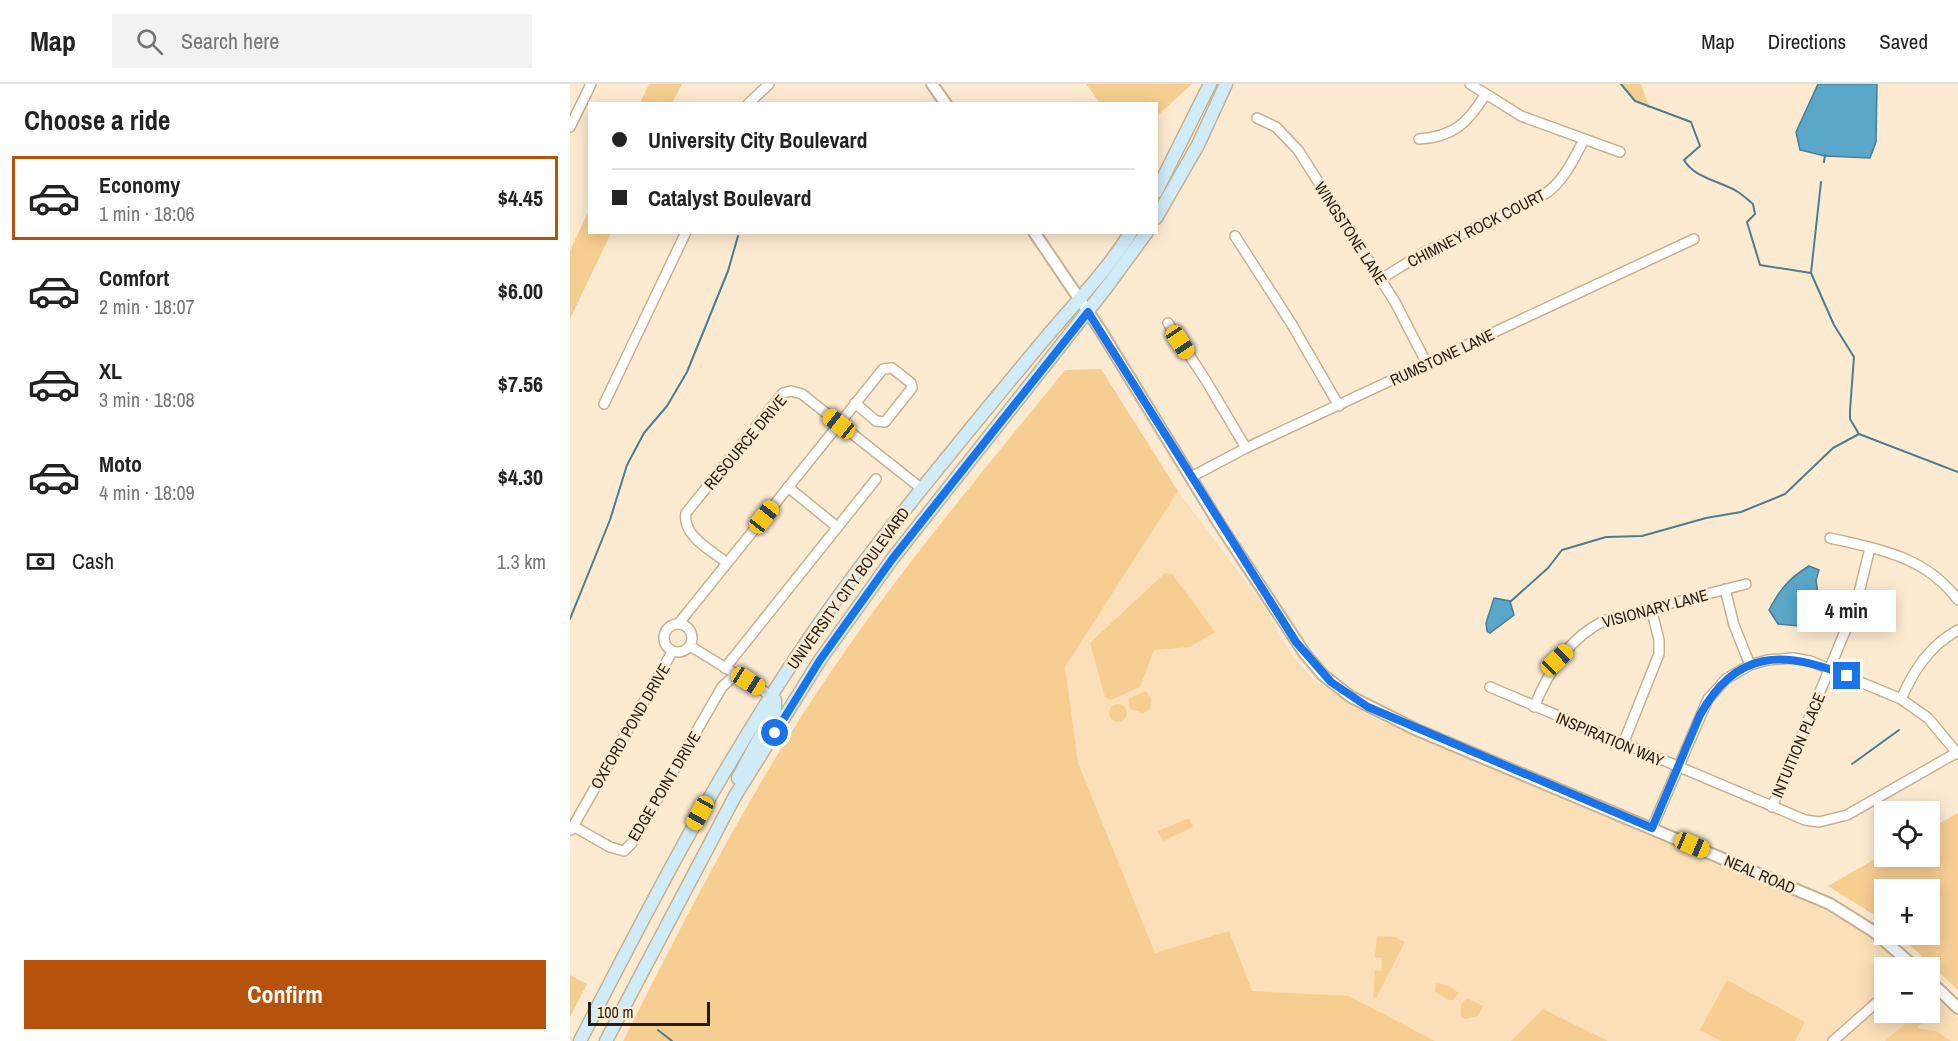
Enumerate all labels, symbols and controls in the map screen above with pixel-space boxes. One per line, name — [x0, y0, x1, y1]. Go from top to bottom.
search box — [112, 14, 532, 68]
text: Map — [30, 22, 76, 60]
icon: search — [133, 25, 166, 58]
text: Search here — [181, 26, 279, 56]
text: Map — [1701, 27, 1735, 56]
text: Directions — [1768, 27, 1846, 56]
text: Saved — [1879, 27, 1928, 56]
text: Choose a ride — [24, 102, 170, 138]
text: University City Boulevard — [648, 125, 868, 155]
text: Economy — [99, 170, 180, 200]
icon: car — [27, 171, 81, 225]
street label: WINGSTONE LANE — [1309, 177, 1393, 289]
text: $4.45 — [498, 183, 543, 213]
text: Catalyst Boulevard — [648, 183, 811, 213]
street label: CHIMNEY ROCK COURT — [1403, 184, 1549, 272]
text: 1 min · 18:06 — [99, 200, 195, 227]
text: Comfort — [99, 263, 169, 293]
icon: car — [27, 264, 81, 318]
text: $6.00 — [498, 276, 543, 306]
text: 2 min · 18:07 — [99, 293, 195, 320]
car — [1162, 322, 1198, 362]
street label: RUMSTONE LANE — [1386, 323, 1498, 391]
text: XL — [99, 356, 122, 386]
icon: car — [27, 357, 81, 411]
text: $7.56 — [498, 369, 543, 399]
text: 3 min · 18:08 — [99, 386, 195, 413]
street label: RESOURCE DRIVE — [699, 390, 791, 494]
car — [819, 406, 859, 442]
text: Moto — [99, 449, 142, 479]
icon: car — [27, 450, 81, 504]
text: $4.30 — [498, 462, 543, 492]
text: 4 min · 18:09 — [99, 479, 195, 506]
car — [746, 497, 782, 537]
street label: UNIVERSITY CITY BOULEVARD — [782, 502, 914, 674]
icon: cash — [24, 545, 57, 578]
text: Cash — [72, 546, 114, 576]
text: 1.3 km — [497, 548, 546, 575]
street label: VISIONARY LANE — [1600, 583, 1710, 633]
callout: 4 min — [1798, 589, 1896, 631]
text: 4 min — [1825, 597, 1868, 624]
car — [1538, 641, 1576, 679]
street label: OXFORD POND DRIVE — [585, 659, 675, 793]
route end — [1833, 662, 1860, 689]
car — [728, 664, 768, 698]
street label: INTUITION PLACE — [1766, 689, 1830, 801]
street label: INSPIRATION WAY — [1553, 706, 1667, 772]
route start — [761, 719, 788, 746]
street label: EDGE POINT DRIVE — [623, 727, 705, 845]
car — [683, 793, 717, 833]
map controls — [1874, 801, 1940, 1023]
button: locate — [1874, 801, 1940, 867]
car — [1672, 830, 1712, 860]
street label: NEAL ROAD — [1721, 849, 1799, 899]
button: + — [1874, 879, 1940, 945]
button: − — [1874, 957, 1940, 1023]
button: Confirm — [24, 960, 546, 1029]
scale bar — [588, 999, 710, 1026]
text: 100 m — [597, 1001, 633, 1023]

